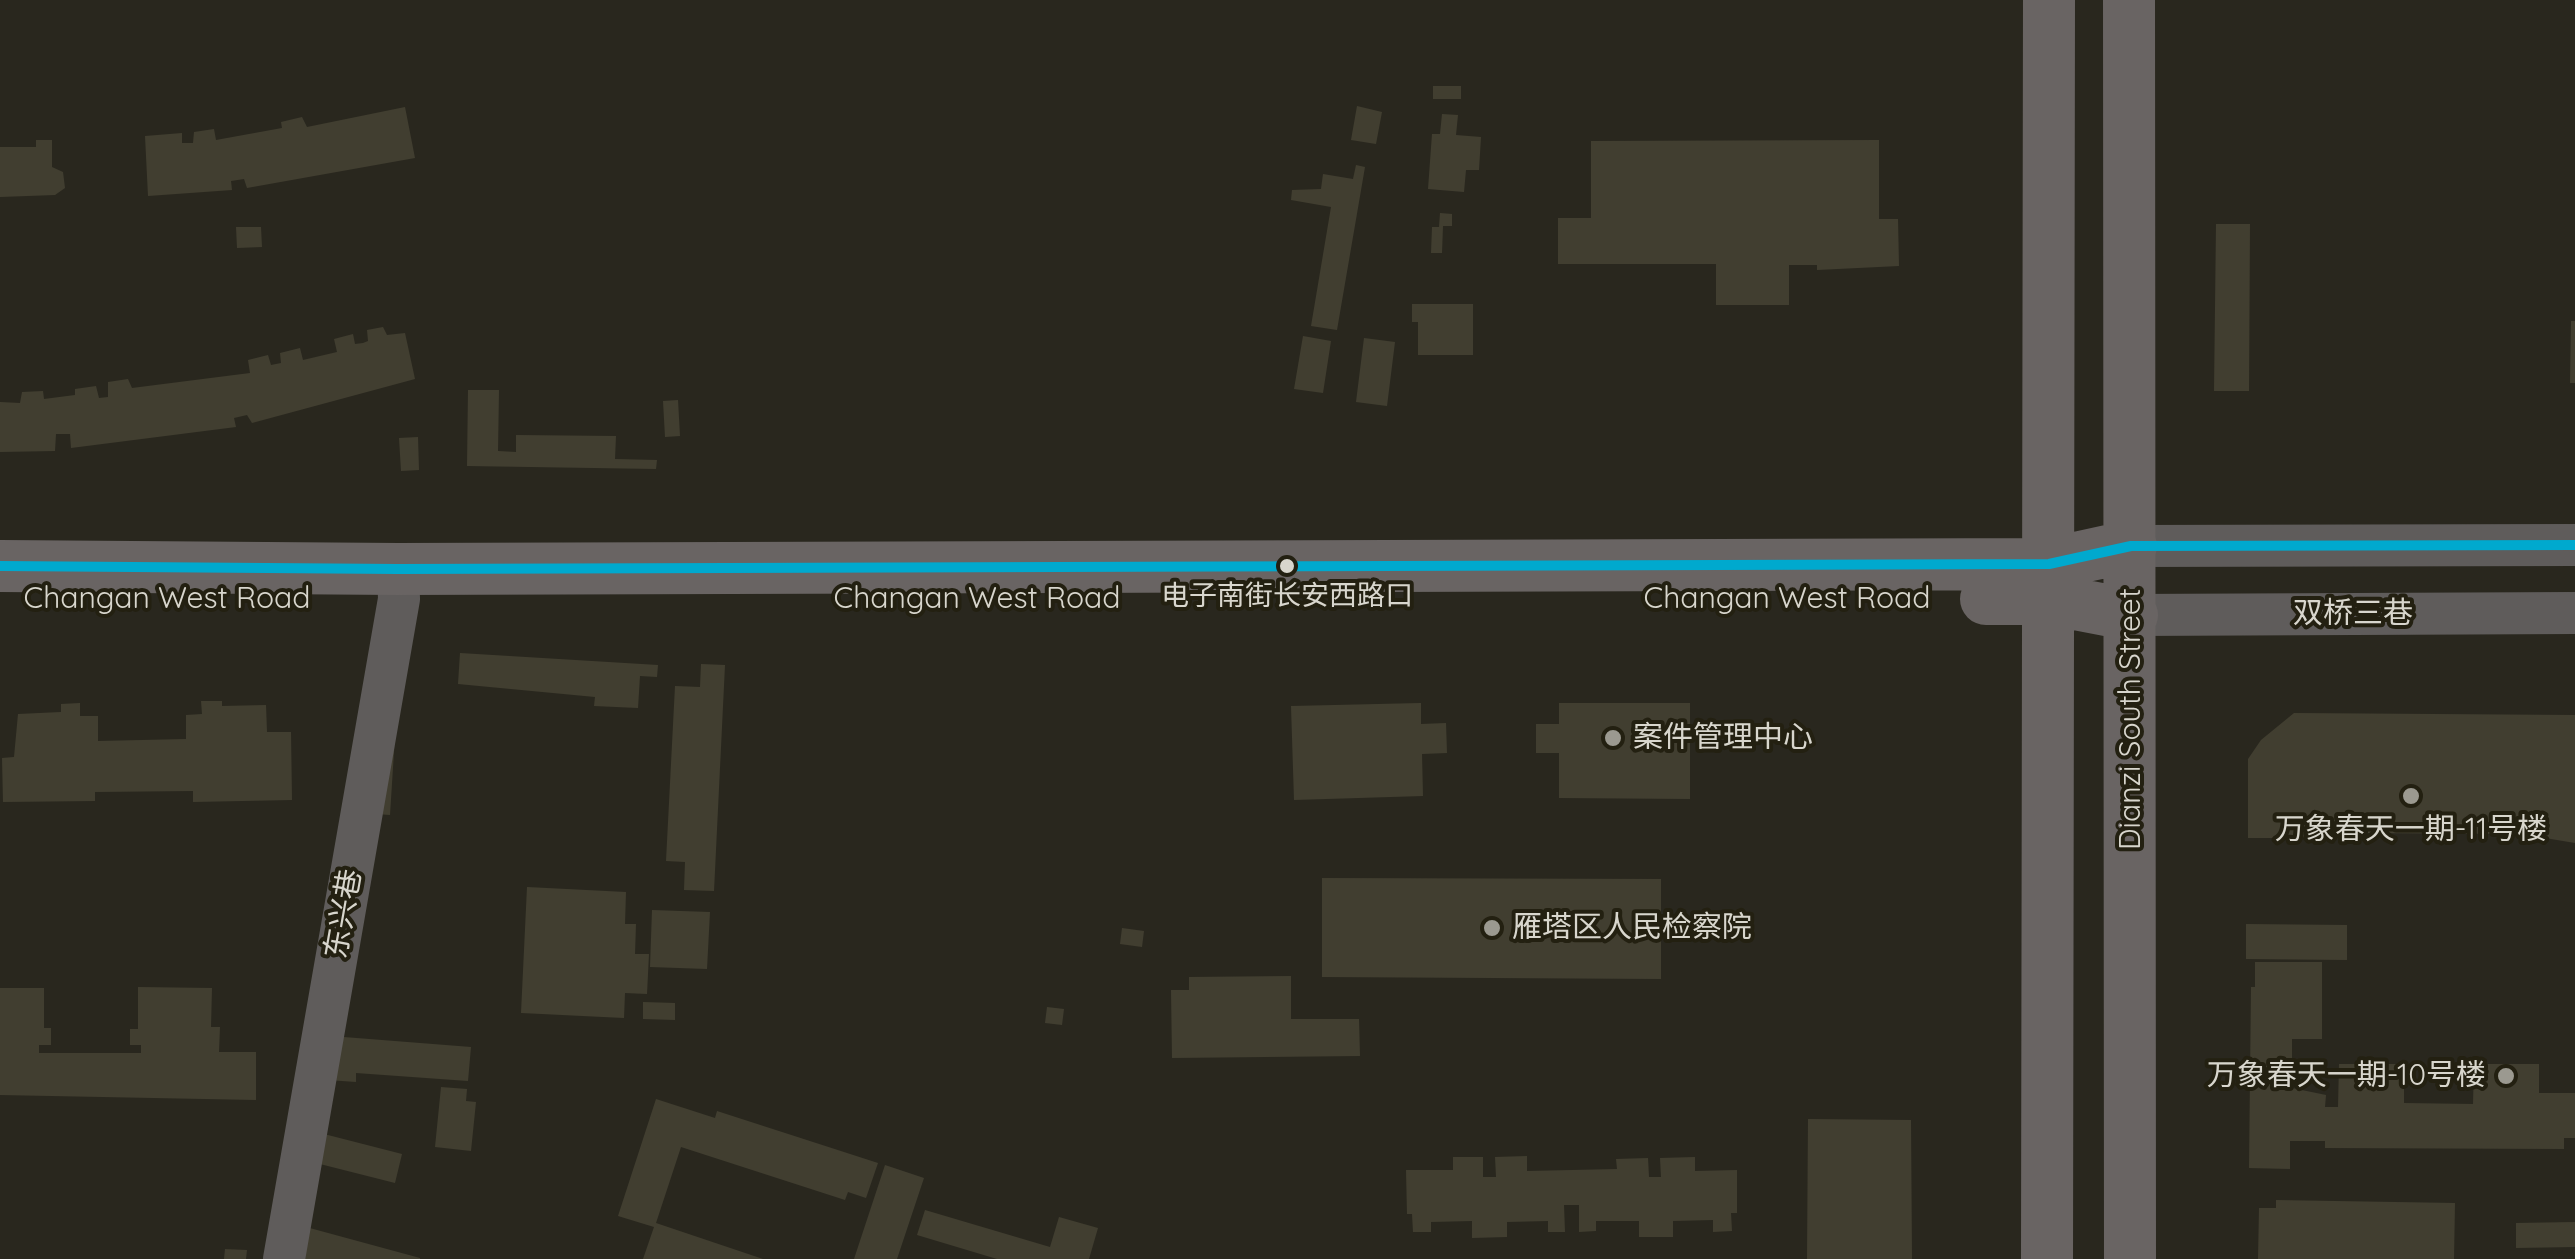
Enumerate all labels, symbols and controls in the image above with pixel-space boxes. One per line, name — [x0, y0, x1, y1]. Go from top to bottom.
marker: 电子南街长安西路口 — [1277, 556, 1297, 576]
place label: 电子南街长安西路口 — [1161, 580, 1413, 614]
street label: Changan West Road — [24, 581, 310, 617]
street label: Changan West Road — [834, 581, 1120, 617]
street label: Changan West Road — [1644, 581, 1930, 617]
street label: Dianzi South Street — [2113, 588, 2149, 850]
street label: 双桥三巷 — [2293, 596, 2413, 632]
place label: 案件管理中心 — [1633, 720, 1813, 756]
marker: 案件管理中心 — [1602, 727, 1624, 749]
marker: 万象春天一期-11号楼 — [2400, 785, 2422, 807]
place label: 万象春天一期-11号楼 — [2275, 812, 2547, 848]
street label: 东兴巷 — [318, 867, 370, 961]
place label: 雁塔区人民检察院 — [1512, 910, 1752, 946]
marker: 雁塔区人民检察院 — [1481, 917, 1503, 939]
place label: 万象春天一期-10号楼 — [2207, 1058, 2486, 1094]
marker: 万象春天一期-10号楼 — [2495, 1065, 2517, 1087]

